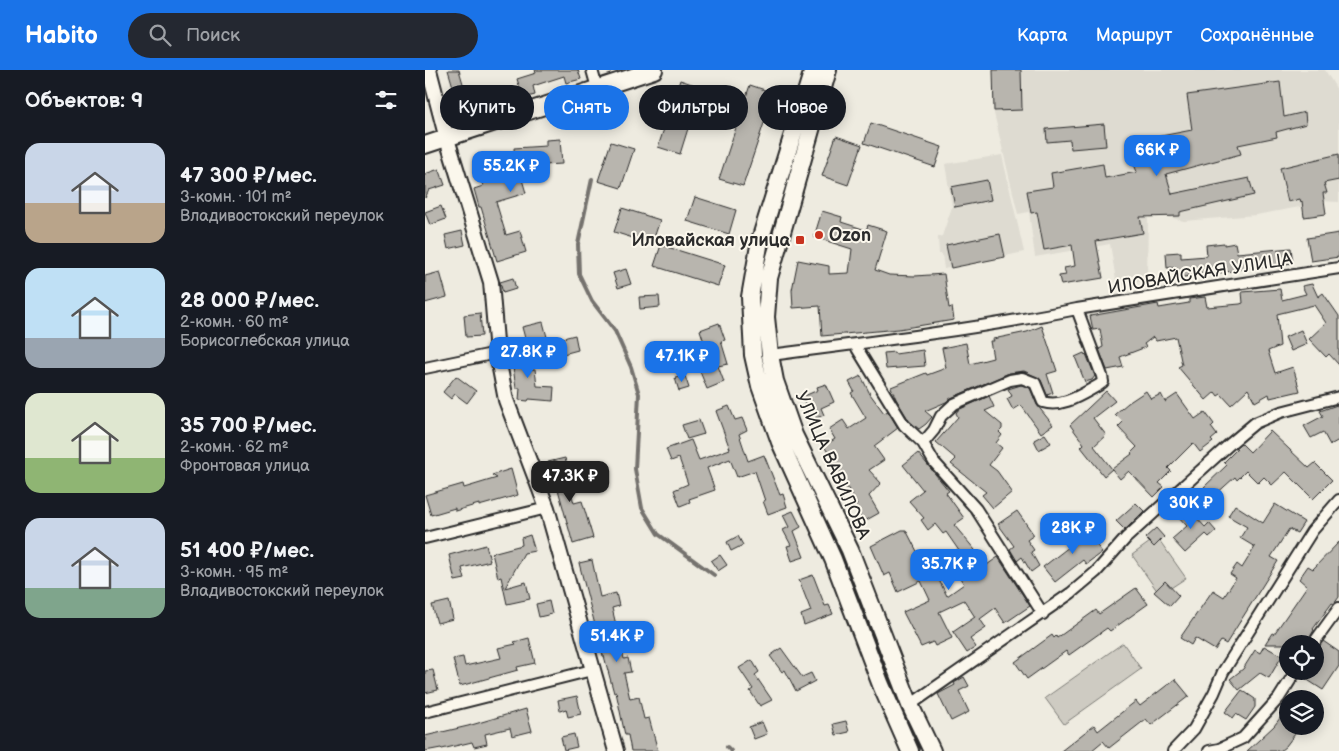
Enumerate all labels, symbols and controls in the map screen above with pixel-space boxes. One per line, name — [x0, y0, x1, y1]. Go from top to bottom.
search box — [128, 13, 478, 58]
text: Habito — [25, 21, 98, 50]
icon: search — [146, 21, 174, 49]
text: Поиск — [186, 24, 240, 47]
text: Карта — [1017, 25, 1068, 46]
text: Маршрут — [1096, 25, 1172, 46]
text: Сохранённые — [1200, 25, 1314, 46]
chip: Купить — [440, 85, 534, 130]
chip: Снять — [544, 85, 629, 130]
chip: Фильтры — [639, 85, 748, 130]
chip: Новое — [758, 85, 846, 130]
icon: filters — [372, 86, 400, 114]
text: Объектов: 9 — [25, 88, 143, 113]
pin: 66K ₽ — [1122, 134, 1192, 177]
text: 66K ₽ — [1135, 141, 1179, 160]
pin: 55.2K ₽ — [465, 150, 557, 193]
text: 55.2K ₽ — [483, 157, 539, 176]
icon: home — [65, 163, 125, 223]
text: 47 300 ₽/мес. — [180, 163, 317, 188]
text: 3-комн. · 101 m² — [180, 188, 292, 207]
text: Владивостокский переулок — [180, 207, 384, 226]
place label: Ozon — [829, 225, 871, 246]
marker: Ozon — [813, 229, 825, 241]
place label: Иловайская улица — [631, 230, 791, 251]
marker: Иловайская улица — [794, 234, 806, 246]
street label: ИЛОВАЙСКАЯ УЛИЦА — [1106, 249, 1294, 298]
icon: home — [65, 288, 125, 348]
text: 28 000 ₽/мес. — [180, 288, 319, 313]
text: 2-комн. · 60 m² — [180, 313, 289, 332]
text: Борисоглебская улица — [180, 332, 350, 351]
pin: 27.8K ₽ — [482, 336, 574, 379]
pin: 47.1K ₽ — [636, 340, 728, 383]
text: 27.8K ₽ — [500, 343, 556, 362]
text: 47.1K ₽ — [655, 347, 709, 366]
street label: УЛИЦА ВАВИЛОВА — [790, 388, 875, 543]
icon: home — [65, 413, 125, 473]
text: 35 700 ₽/мес. — [180, 413, 317, 438]
text: 2-комн. · 62 m² — [180, 438, 289, 457]
text: Фронтовая улица — [180, 457, 310, 476]
pin: 47.3K ₽ — [524, 460, 616, 503]
text: 47.3K ₽ — [542, 467, 598, 486]
pin: 30K ₽ — [1156, 488, 1226, 530]
text: 30K ₽ — [1169, 494, 1213, 513]
pin: 28K ₽ — [1038, 512, 1108, 555]
text: 28K ₽ — [1051, 519, 1095, 538]
icon: home — [65, 538, 125, 598]
text: 51 400 ₽/мес. — [180, 538, 314, 563]
pin: 35.7K ₽ — [903, 548, 995, 591]
text: 35.7K ₽ — [921, 555, 977, 574]
text: 3-комн. · 95 m² — [180, 563, 288, 582]
text: Владивостокский переулок — [180, 582, 384, 601]
pin: 51.4K ₽ — [571, 620, 663, 663]
text: 51.4K ₽ — [590, 627, 644, 646]
map controls — [1279, 635, 1324, 735]
button: locate — [1279, 635, 1324, 680]
button: layers — [1279, 690, 1324, 735]

